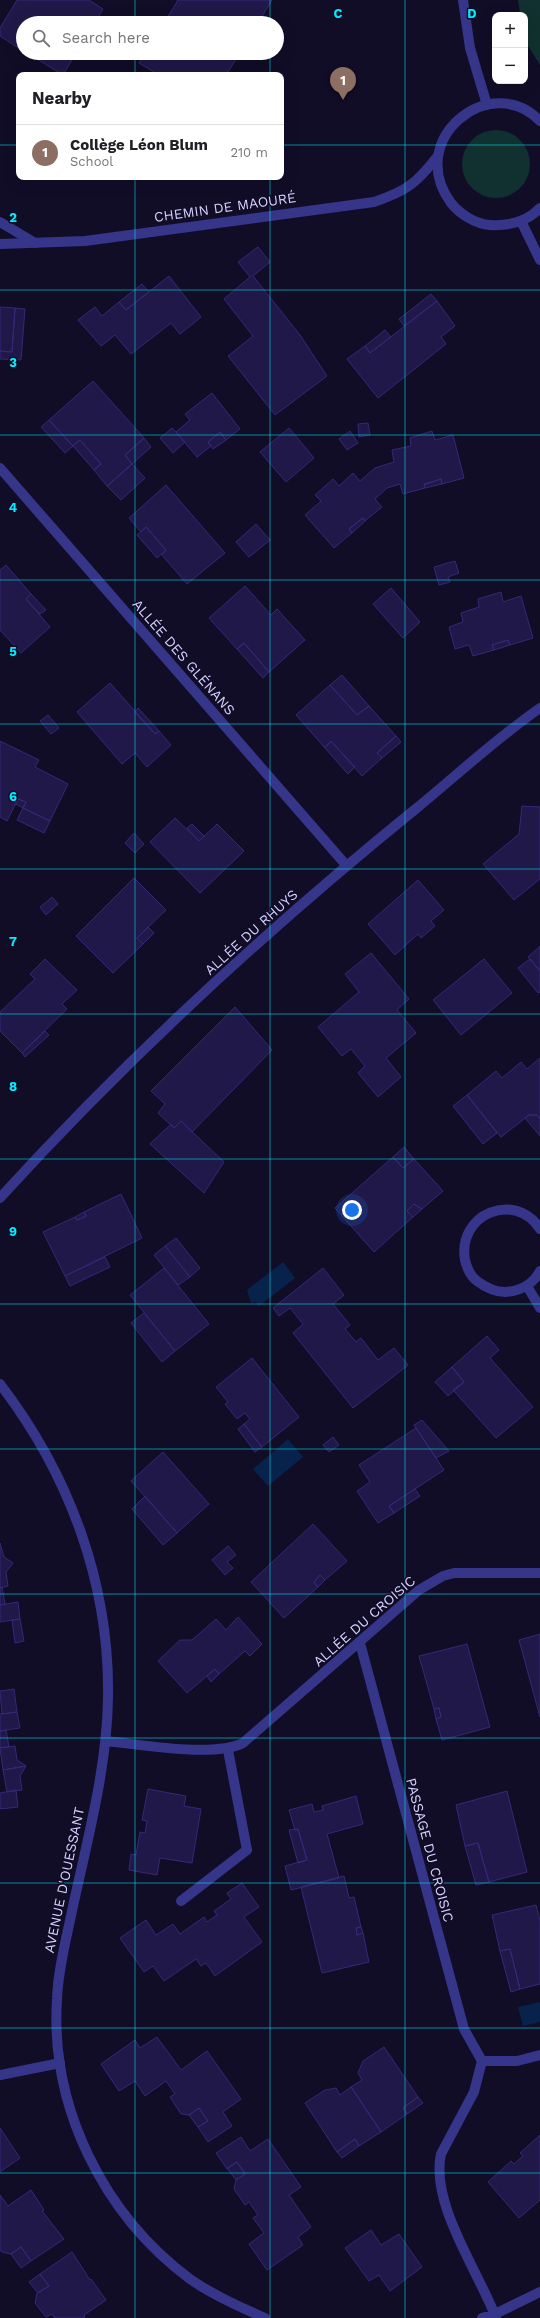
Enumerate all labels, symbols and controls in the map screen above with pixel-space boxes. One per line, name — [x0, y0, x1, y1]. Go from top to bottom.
text: C — [334, 6, 343, 21]
text: D — [467, 6, 477, 21]
map controls — [492, 12, 528, 84]
button: + — [492, 12, 528, 48]
search box — [16, 16, 284, 60]
icon: search — [30, 27, 52, 49]
text: Search here — [62, 29, 150, 47]
button: − — [492, 48, 528, 84]
pin: 1 — [330, 67, 356, 100]
text: Nearby — [32, 88, 91, 108]
text: Collège Léon Blum — [70, 136, 208, 154]
text: 1 — [42, 145, 48, 160]
text: 210 m — [230, 145, 268, 160]
text: School — [70, 154, 113, 169]
street label: CHEMIN DE MAOURÉ — [153, 189, 297, 225]
text: 2 — [9, 210, 17, 225]
text: 3 — [9, 355, 17, 370]
text: 4 — [9, 500, 18, 515]
street label: ALLÉE DES GLÉNANS — [130, 596, 238, 718]
text: 5 — [9, 644, 17, 659]
text: 6 — [9, 789, 17, 804]
street label: ALLÉE DU RHUYS — [201, 886, 301, 978]
text: 7 — [9, 934, 17, 949]
text: 8 — [9, 1079, 17, 1094]
your location — [342, 1200, 362, 1220]
text: 9 — [9, 1224, 17, 1239]
street label: ALLÉE DU CROISIC — [310, 1572, 418, 1670]
street label: PASSAGE DU CROISIC — [403, 1776, 457, 1924]
street label: AVENUE D'OUESSANT — [41, 1805, 87, 1954]

